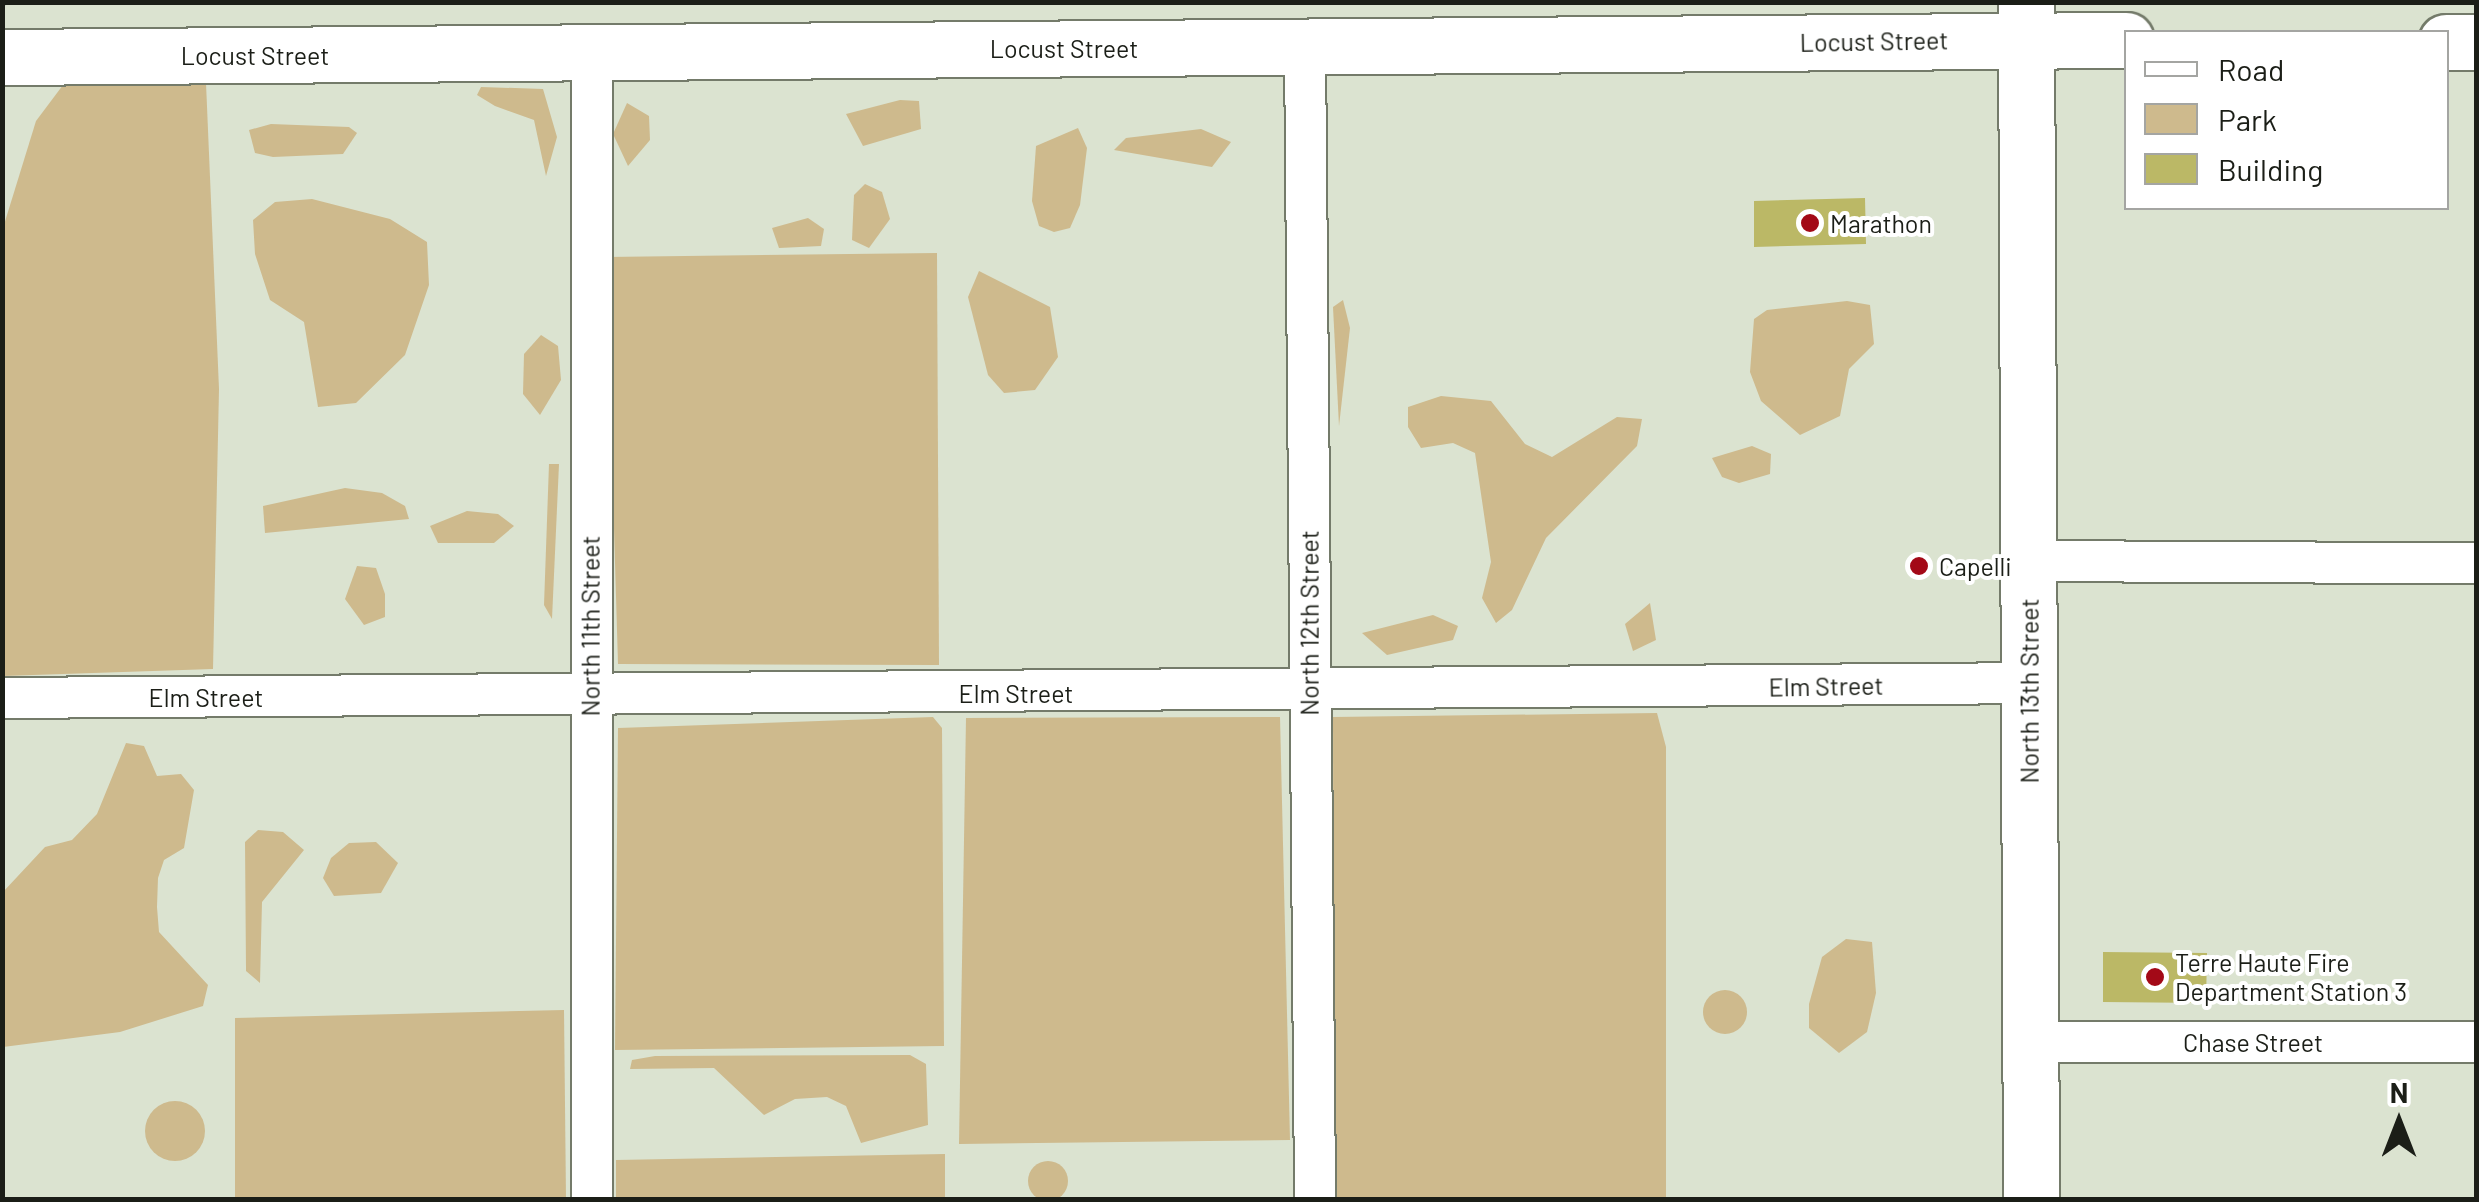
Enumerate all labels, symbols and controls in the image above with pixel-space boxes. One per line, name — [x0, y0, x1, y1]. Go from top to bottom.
street label: Locust Street — [1799, 25, 1949, 57]
legend — [2124, 30, 2449, 210]
street label: Locust Street — [990, 33, 1138, 63]
street label: Locust Street — [181, 40, 329, 70]
text: Road — [2218, 51, 2284, 87]
text: Park — [2218, 101, 2277, 137]
text: Building — [2218, 151, 2323, 187]
place label: Marathon — [1830, 208, 1932, 238]
marker: Marathon — [1799, 212, 1821, 234]
street label: North 12th Street — [1294, 530, 1324, 716]
street label: North 11th Street — [575, 536, 605, 716]
place label: Capelli — [1939, 551, 2012, 581]
marker: Capelli — [1908, 555, 1930, 577]
street label: North 13th Street — [2014, 599, 2044, 783]
street label: Elm Street — [1768, 670, 1884, 702]
street label: Elm Street — [959, 678, 1073, 708]
street label: Elm Street — [149, 682, 263, 712]
place label: Terre Haute Fire Department Station 3 — [2175, 948, 2407, 1007]
marker: Terre Haute Fire Department Station 3 — [2144, 966, 2166, 988]
street label: Chase Street — [2183, 1027, 2323, 1057]
north arrow — [2349, 1072, 2449, 1172]
text: N — [2390, 1075, 2408, 1109]

